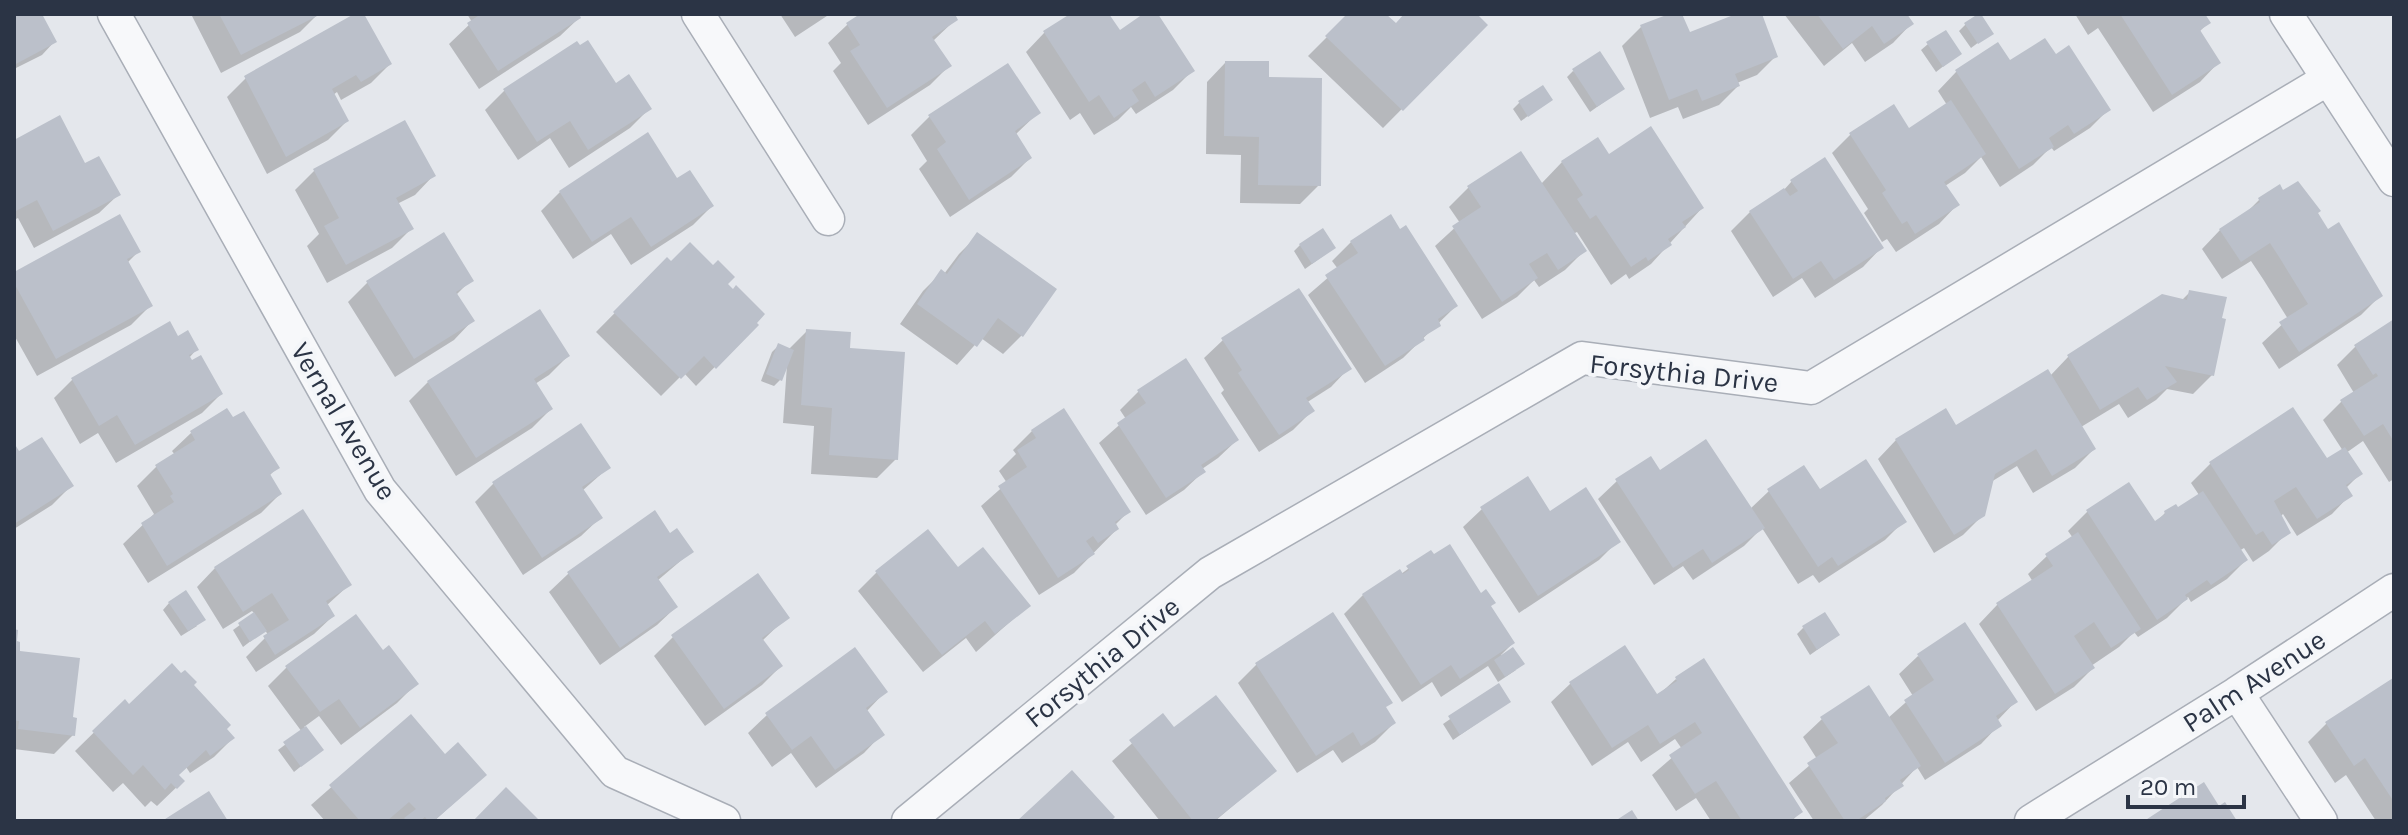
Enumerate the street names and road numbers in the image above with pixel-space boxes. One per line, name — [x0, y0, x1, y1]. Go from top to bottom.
street label: Vernal Avenue — [284, 336, 404, 506]
street label: Forsythia Drive — [1588, 347, 1780, 399]
street label: Forsythia Drive — [1018, 589, 1186, 735]
street label: Palm Avenue — [2176, 623, 2332, 739]

